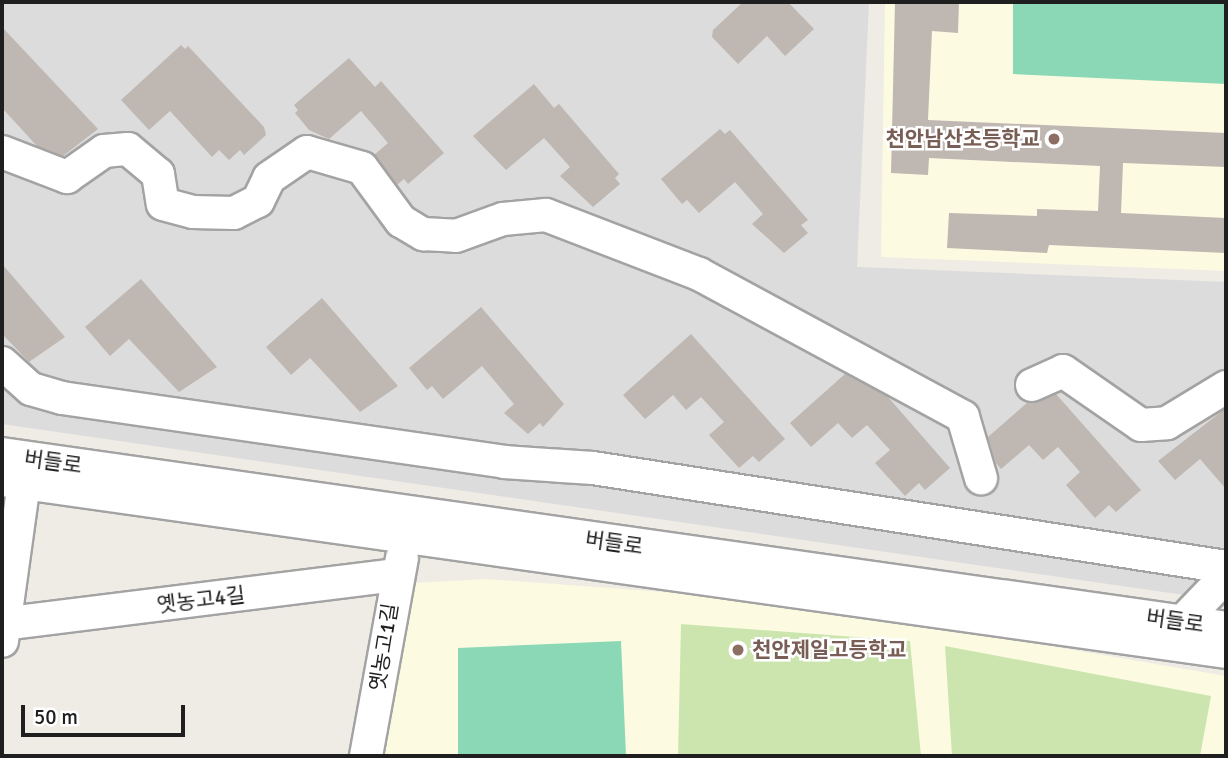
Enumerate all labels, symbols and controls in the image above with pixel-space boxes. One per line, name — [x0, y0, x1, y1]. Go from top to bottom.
place label: 천안남산초등학교 — [885, 126, 1040, 152]
marker: 천안남산초등학교 — [1046, 131, 1062, 147]
street label: 버들로 — [23, 445, 83, 479]
street label: 버들로 — [584, 526, 644, 560]
street label: 옛농고4길 — [155, 582, 247, 618]
street label: 옛농고1길 — [365, 601, 403, 693]
street label: 버들로 — [1145, 604, 1205, 638]
place label: 천안제일고등학교 — [752, 637, 907, 663]
marker: 천안제일고등학교 — [730, 642, 746, 658]
scale bar — [24, 692, 189, 736]
text: 50 m — [34, 704, 78, 730]

